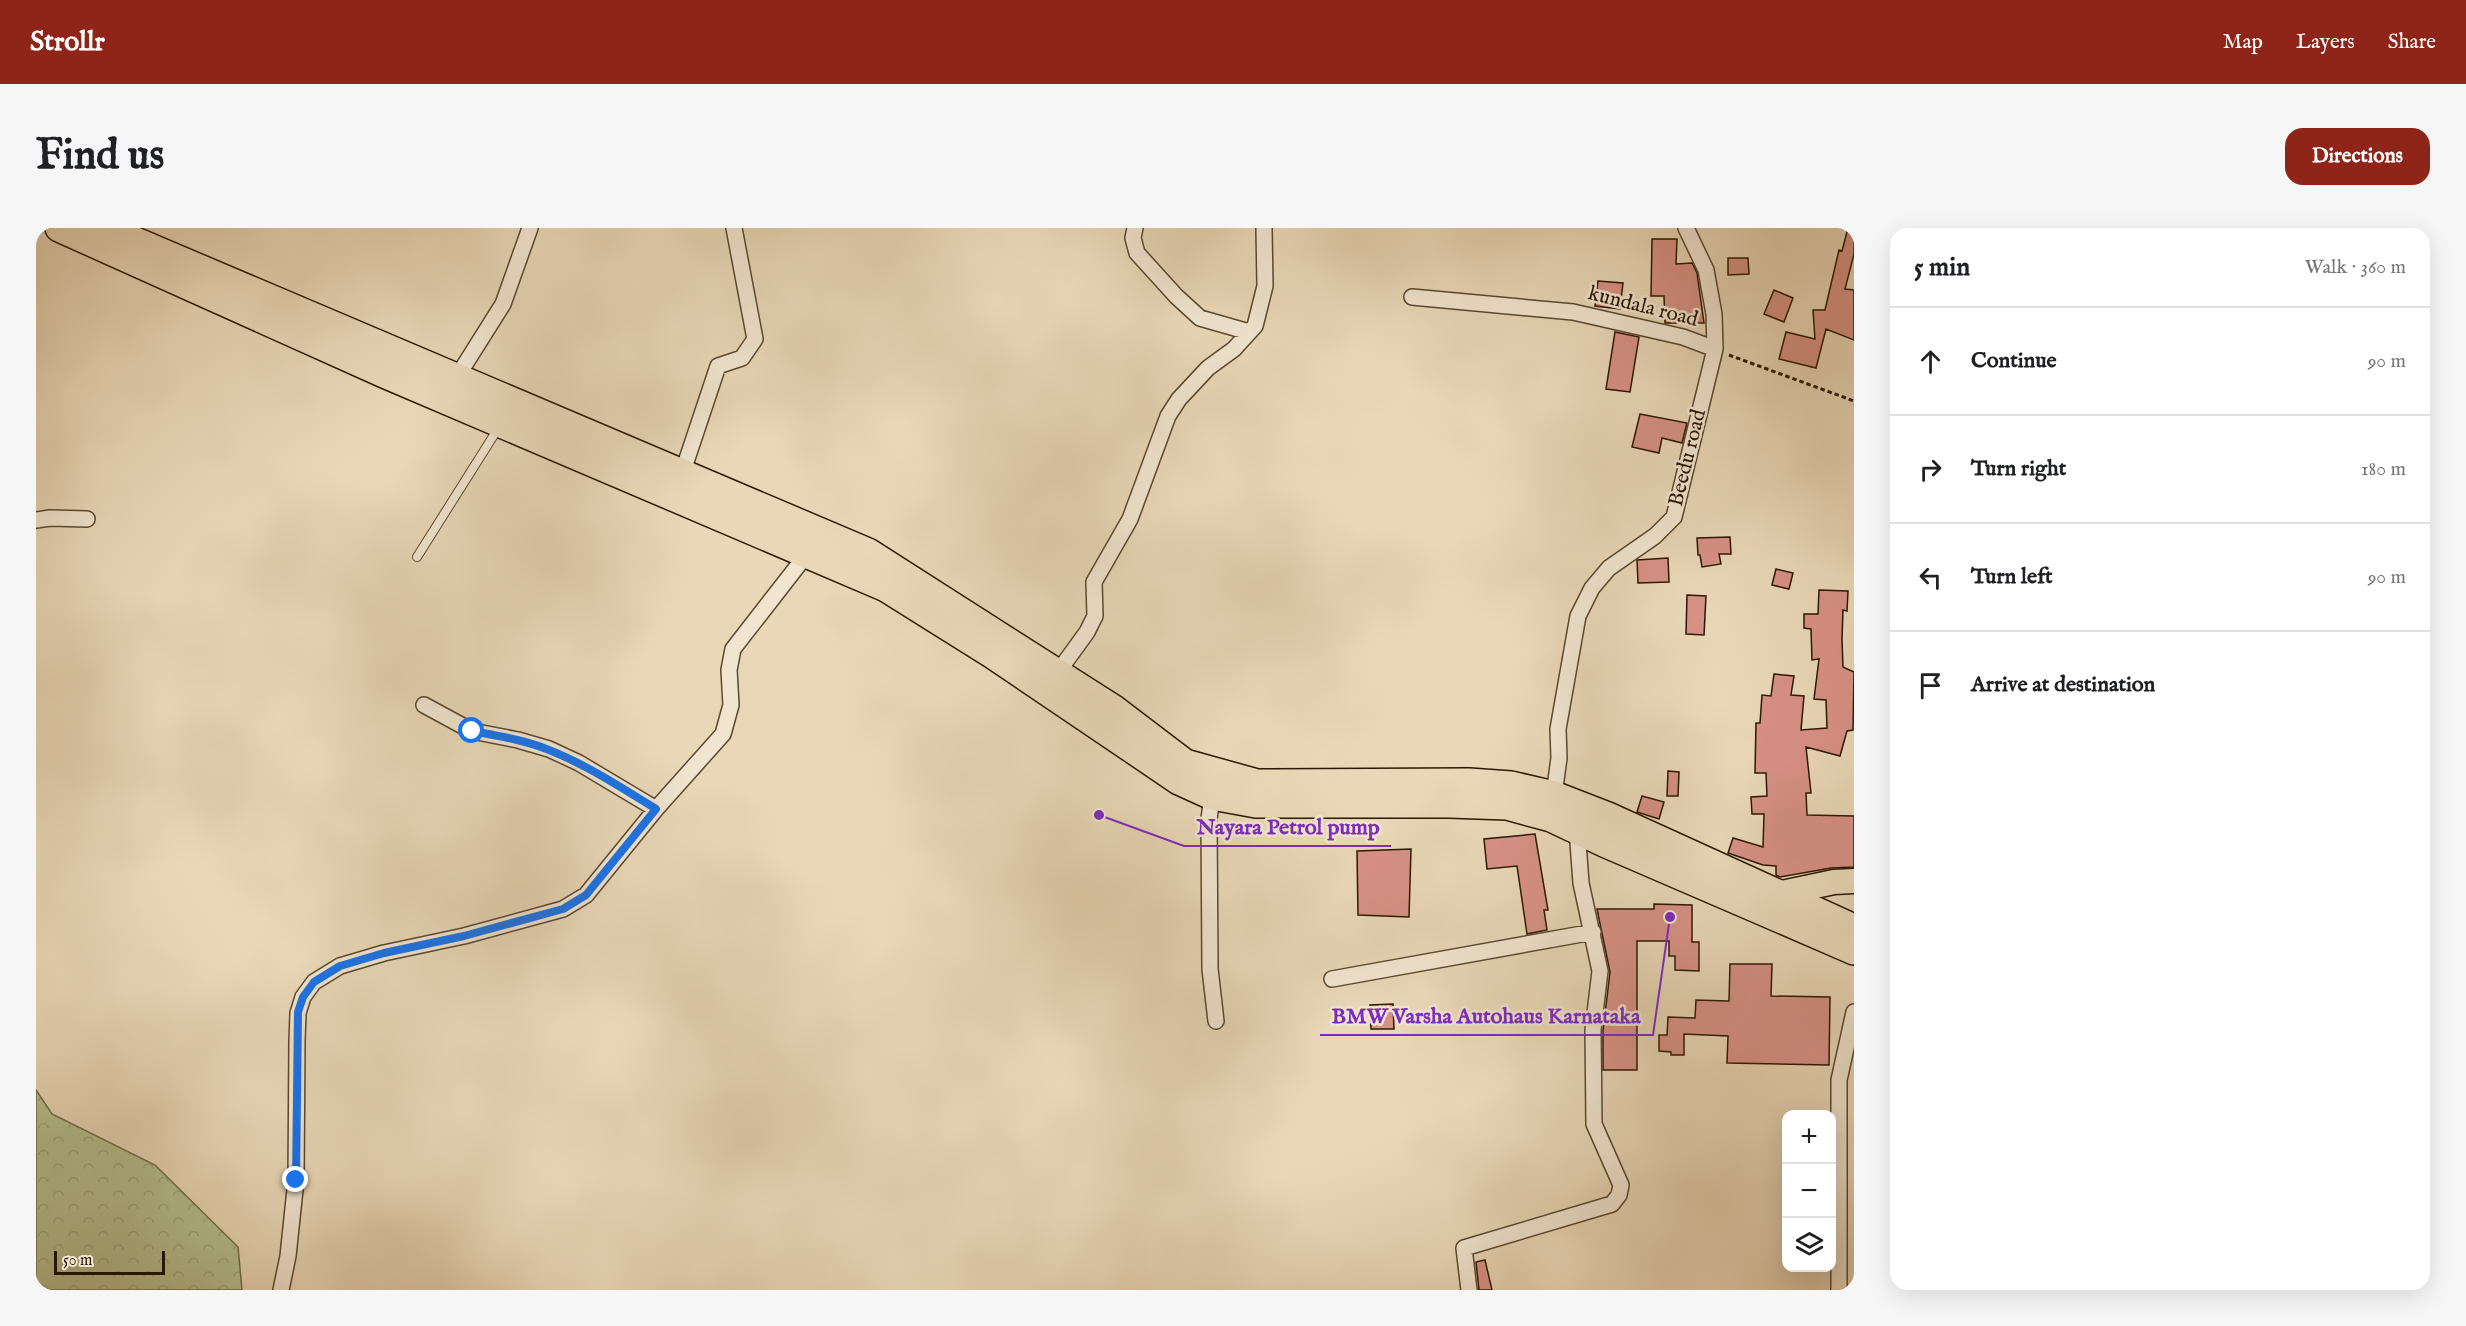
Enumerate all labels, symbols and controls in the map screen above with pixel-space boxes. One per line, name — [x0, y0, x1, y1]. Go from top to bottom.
text: Strollr — [30, 25, 105, 60]
text: Map — [2223, 29, 2263, 56]
text: Layers — [2296, 29, 2355, 56]
text: Share — [2388, 29, 2436, 56]
button: Directions — [2285, 128, 2430, 185]
text: Find us — [36, 130, 164, 183]
text: 5 min — [1914, 251, 1970, 284]
text: Walk · 360 m — [2305, 255, 2406, 280]
street label: kundala road — [1585, 280, 1702, 334]
icon: ahead — [1914, 345, 1947, 378]
text: Continue — [1971, 347, 2057, 375]
text: 90 m — [2368, 349, 2406, 374]
street label: Beedu road — [1663, 406, 1713, 509]
icon: right — [1914, 453, 1947, 486]
text: Turn right — [1971, 455, 2066, 483]
text: 180 m — [2361, 457, 2406, 482]
icon: left — [1914, 561, 1947, 594]
text: Turn left — [1971, 563, 2053, 591]
text: 90 m — [2368, 565, 2406, 590]
icon: arrive — [1914, 669, 1947, 702]
text: Arrive at destination — [1971, 671, 2155, 699]
route start — [458, 717, 484, 743]
callout: Nayara Petrol pump — [1184, 806, 1391, 846]
text: Nayara Petrol pump — [1195, 814, 1380, 842]
callout: BMW Varsha Autohaus Karnataka — [1320, 995, 1653, 1035]
text: BMW Varsha Autohaus Karnataka — [1331, 1003, 1641, 1031]
map controls — [1782, 1110, 1836, 1272]
button: + — [1782, 1110, 1836, 1164]
button: − — [1782, 1164, 1836, 1218]
route end — [282, 1166, 308, 1192]
button: layers — [1782, 1218, 1836, 1272]
scale bar — [54, 1248, 165, 1276]
text: 50 m — [63, 1251, 92, 1271]

